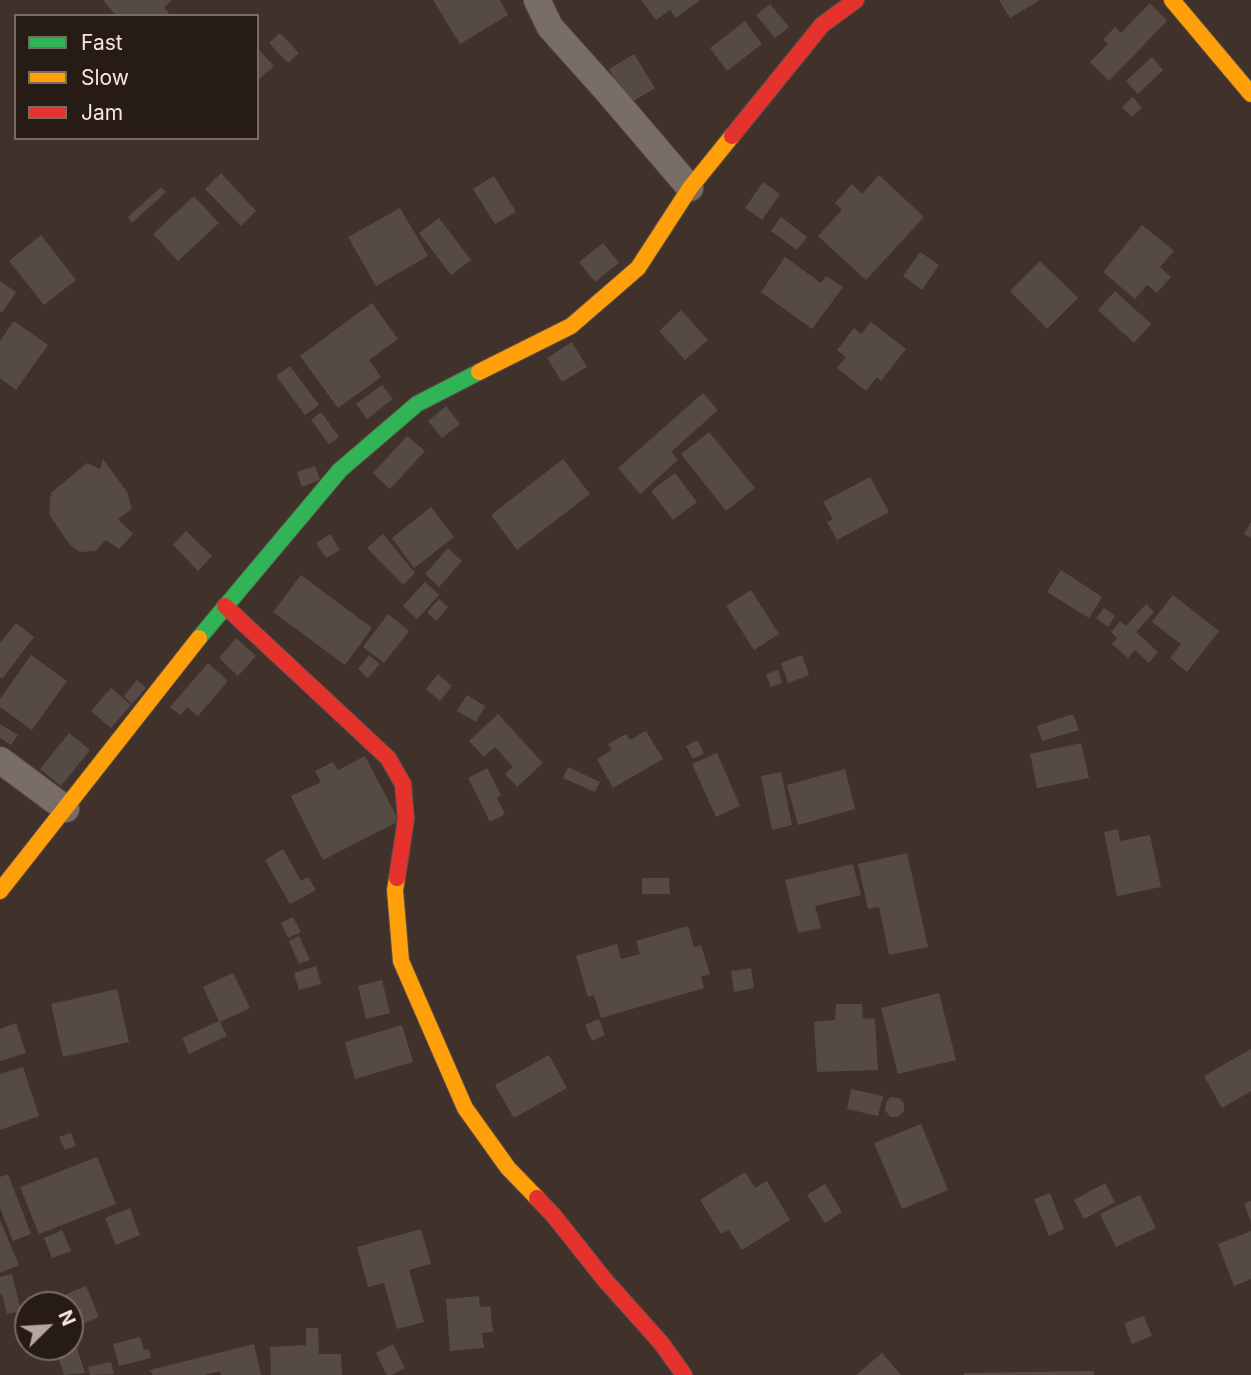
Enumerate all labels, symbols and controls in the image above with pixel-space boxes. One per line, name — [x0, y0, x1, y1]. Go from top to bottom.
legend — [14, 14, 259, 140]
text: Fast — [81, 30, 123, 55]
text: Slow — [81, 65, 129, 90]
text: Jam — [81, 100, 123, 125]
north arrow — [14, 1291, 84, 1361]
text: N — [53, 1307, 80, 1329]

